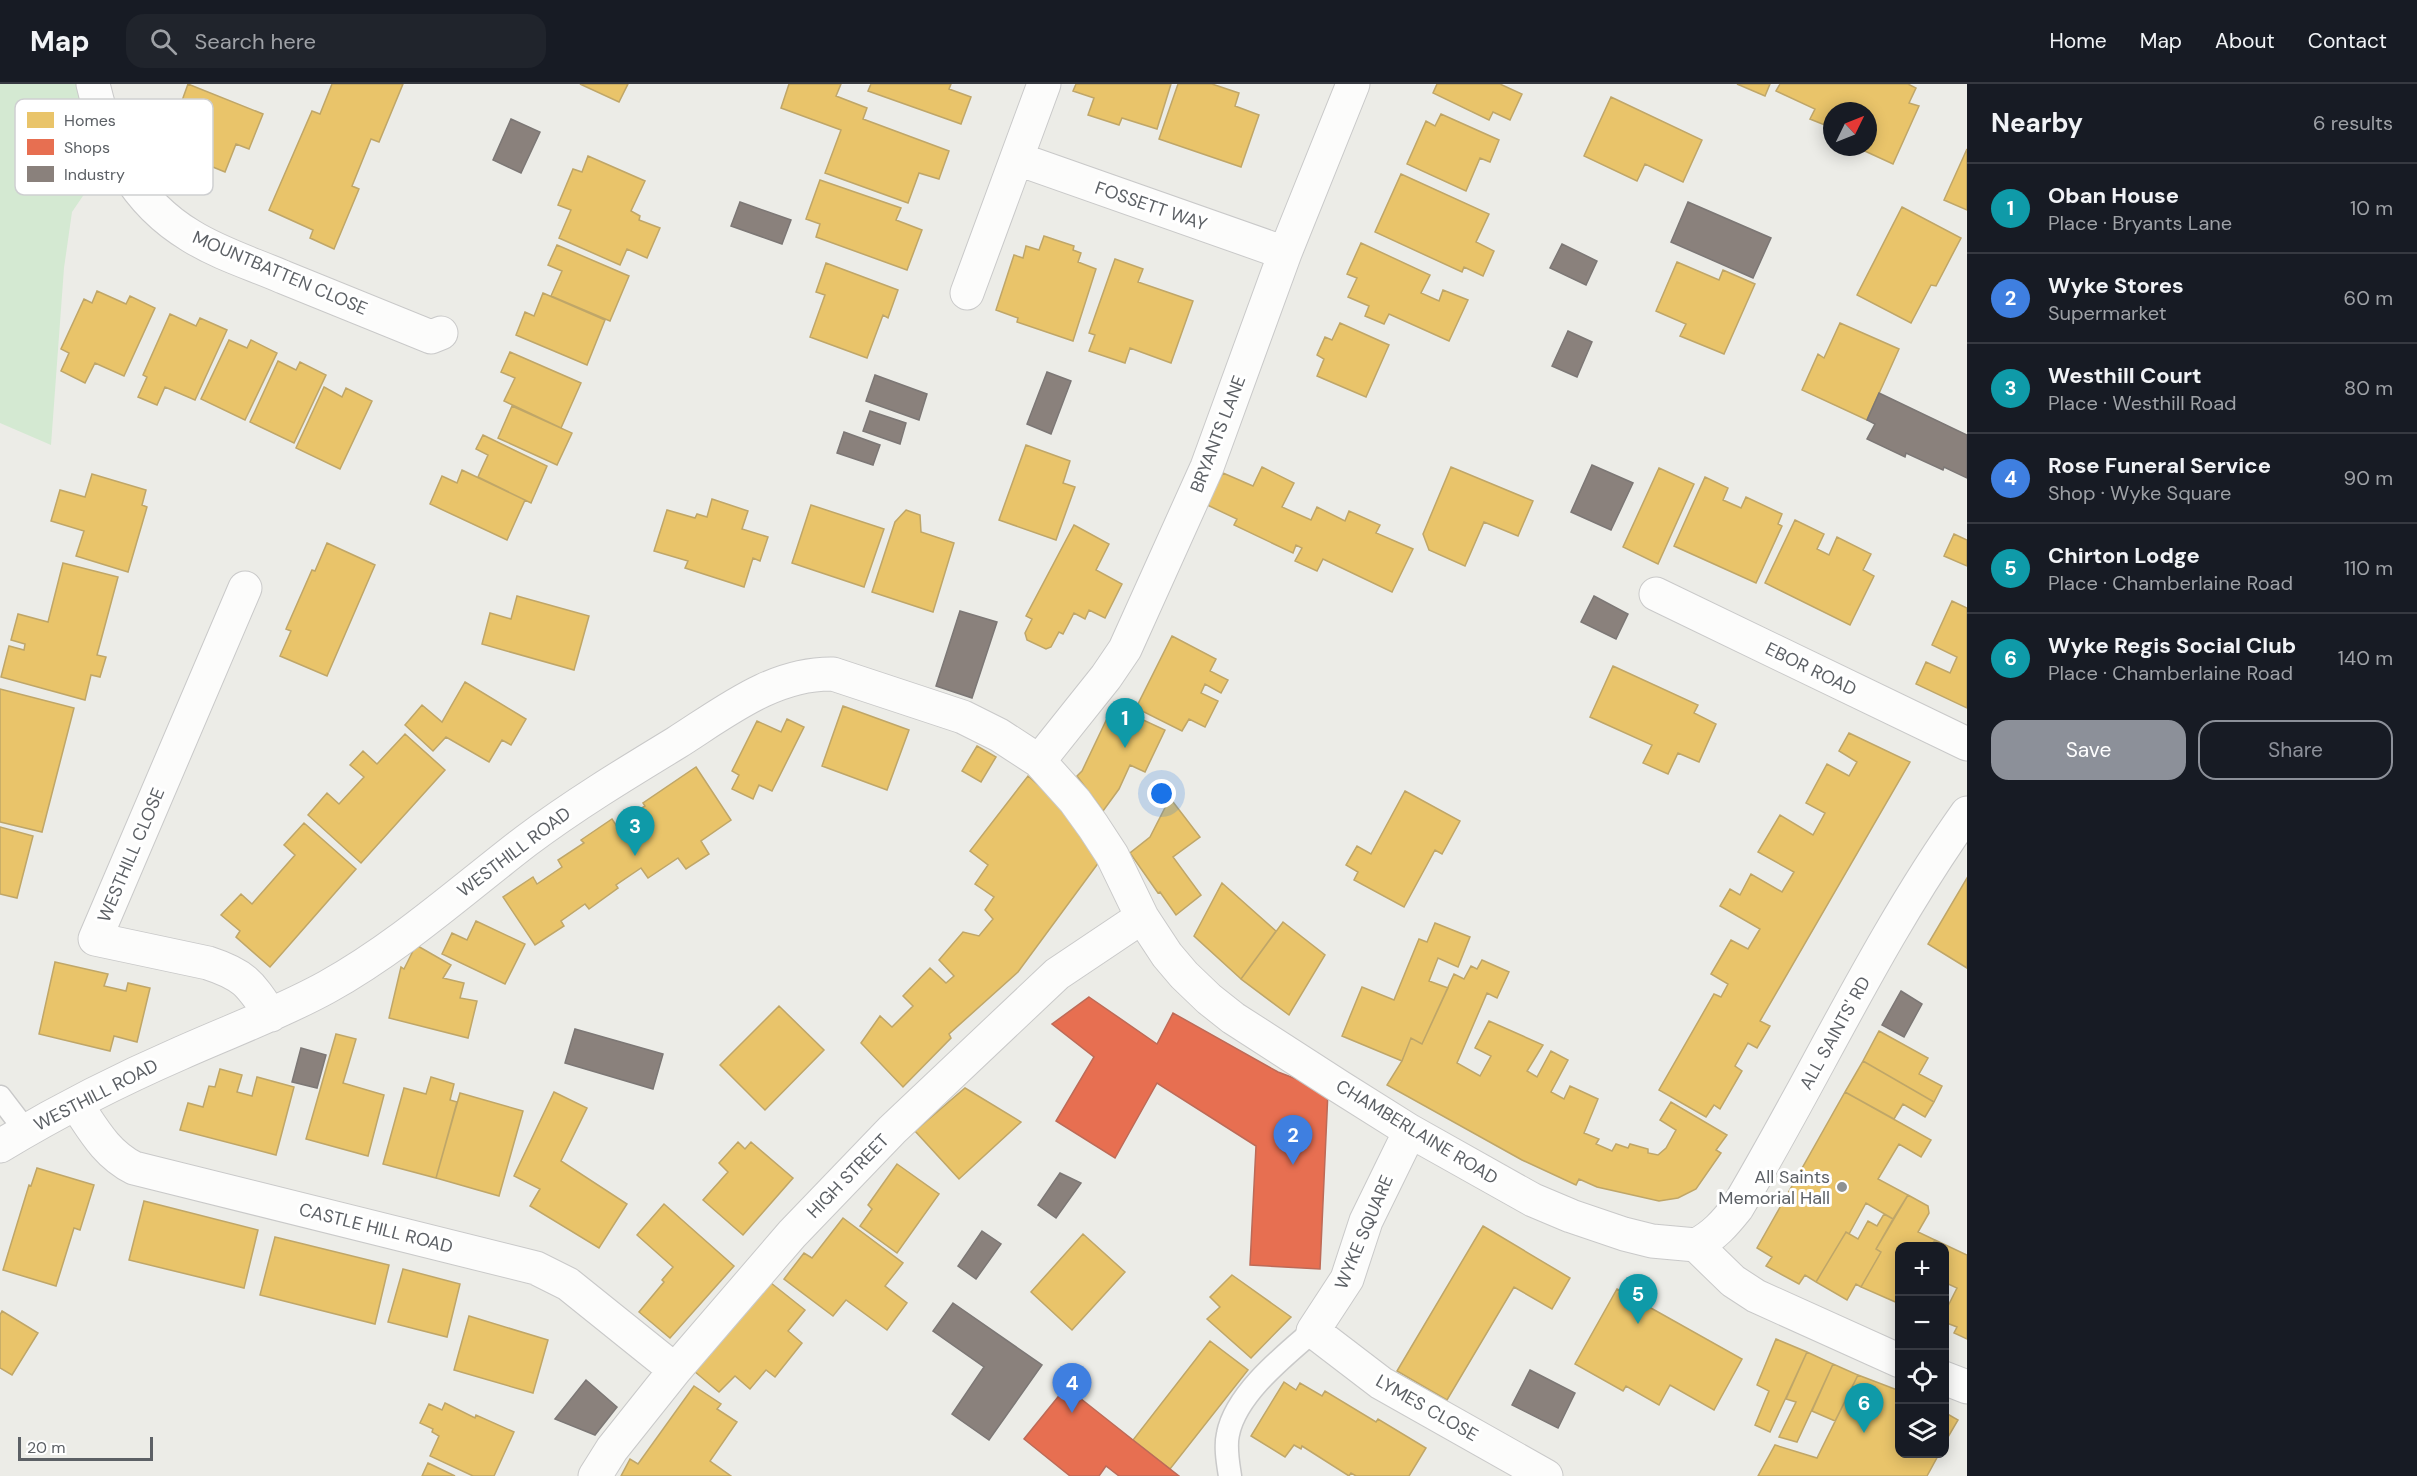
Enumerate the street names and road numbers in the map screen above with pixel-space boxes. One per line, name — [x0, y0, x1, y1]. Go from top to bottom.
street label: FOSSETT WAY — [1092, 176, 1211, 237]
street label: MOUNTBATTEN CLOSE — [189, 225, 371, 321]
street label: BRYANTS LANE — [1185, 372, 1251, 496]
street label: EBOR ROAD — [1761, 637, 1861, 701]
street label: WESTHILL CLOSE — [92, 784, 170, 926]
street label: WESTHILL ROAD — [452, 801, 576, 903]
street label: ALL SAINTS' RD — [1794, 972, 1876, 1094]
street label: WESTHILL ROAD — [30, 1053, 162, 1137]
street label: CHAMBERLAINE ROAD — [1331, 1074, 1503, 1190]
street label: HIGH STREET — [802, 1129, 894, 1223]
street label: WYKE SQUARE — [1329, 1171, 1399, 1293]
street label: CASTLE HILL ROAD — [297, 1197, 455, 1259]
street label: LYMES CLOSE — [1371, 1369, 1483, 1447]

